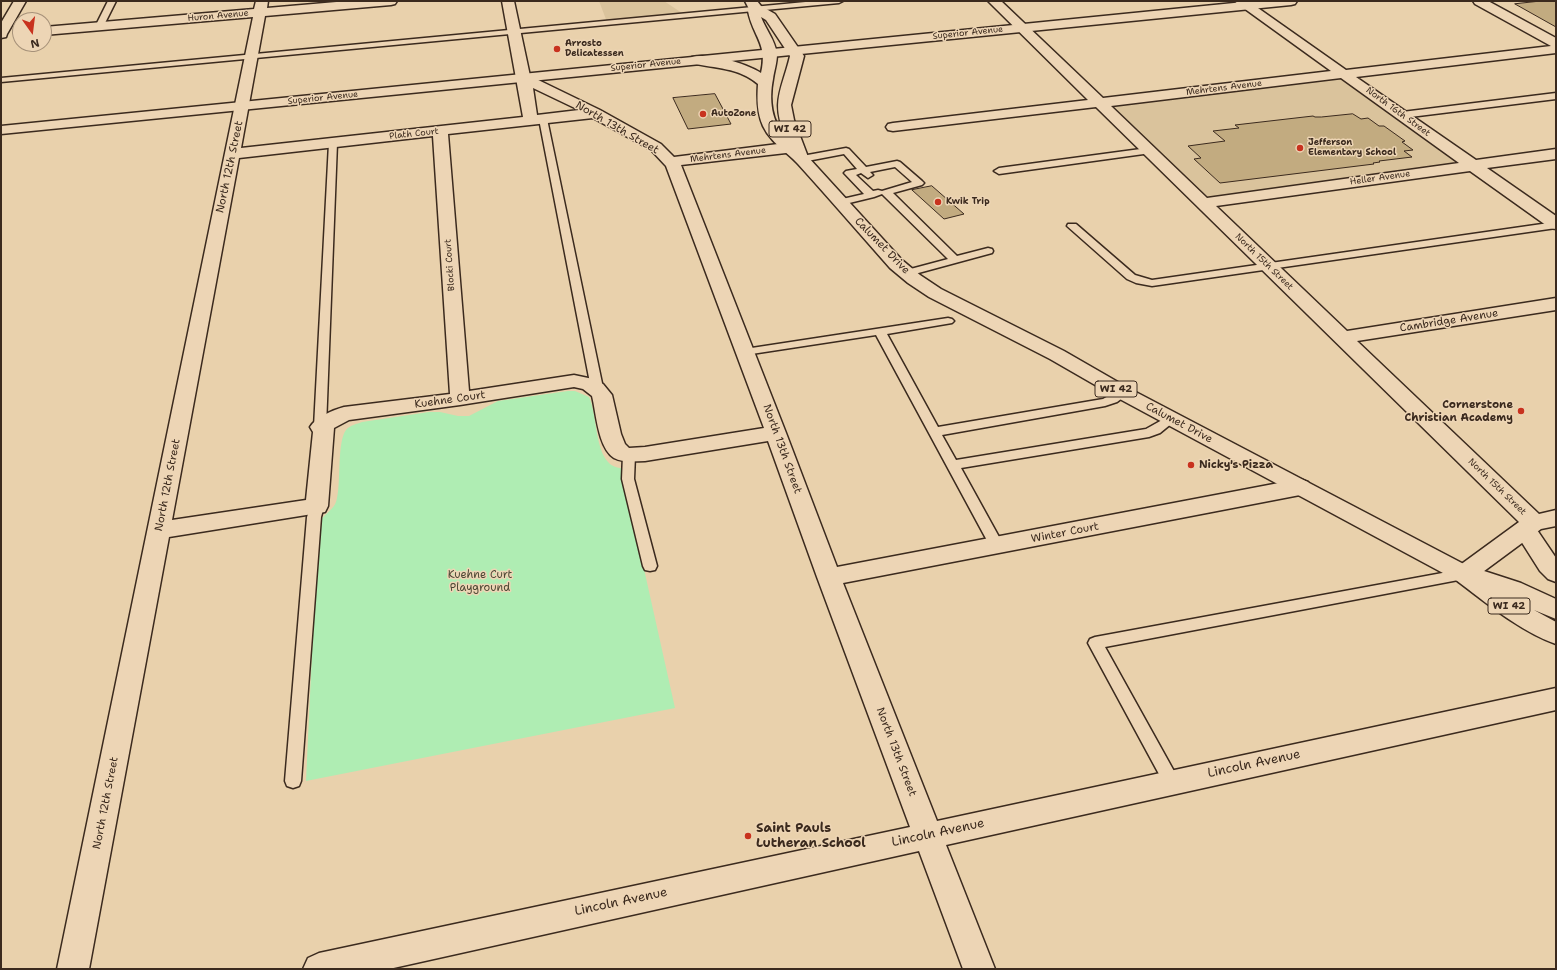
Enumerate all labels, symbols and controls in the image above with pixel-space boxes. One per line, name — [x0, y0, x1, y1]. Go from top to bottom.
street label: Huron Avenue — [187, 8, 249, 24]
north arrow — [12, 12, 52, 52]
street label: Superior Avenue — [932, 24, 1004, 42]
text: N — [29, 35, 41, 51]
place label: Arrosto Delicatessen — [565, 39, 624, 60]
marker: Arrosto Delicatessen — [552, 44, 562, 54]
street label: Superior Avenue — [610, 56, 682, 74]
street label: Mehrtens Avenue — [1185, 78, 1263, 98]
street label: North 16th Street — [1364, 85, 1432, 139]
street label: Superior Avenue — [287, 89, 359, 107]
street label: North 13th Street — [573, 99, 661, 157]
marker: AutoZone — [698, 109, 708, 119]
place label: AutoZone — [711, 109, 756, 119]
street label: North 12th Street — [214, 120, 246, 214]
road number: WI 42 — [769, 121, 811, 137]
street label: Plath Court — [389, 126, 439, 142]
place label: Jefferson Elementary School — [1308, 138, 1396, 159]
marker: Jefferson Elementary School — [1295, 143, 1305, 153]
street label: Mehrtens Avenue — [689, 145, 767, 165]
street label: Heller Avenue — [1349, 168, 1411, 188]
marker: Kwik Trip — [933, 197, 943, 207]
place label: Kwik Trip — [946, 197, 990, 207]
street label: Calumet Drive — [852, 215, 912, 277]
street label: North 15th Street — [1233, 231, 1295, 293]
street label: Blocki Court — [443, 239, 457, 291]
street label: Cambridge Avenue — [1399, 307, 1499, 335]
road number: WI 42 — [1095, 381, 1137, 397]
street label: Kuehne Court — [414, 388, 486, 412]
place label: Cornerstone Christian Academy — [1405, 398, 1513, 424]
street label: Calumet Drive — [1143, 400, 1215, 446]
street label: North 13th Street — [760, 403, 804, 495]
marker: Cornerstone Christian Academy — [1516, 406, 1526, 416]
street label: North 12th Street — [153, 438, 183, 532]
street label: North 15th Street — [1466, 456, 1528, 518]
place label: Nicky's Pizza — [1199, 458, 1273, 472]
marker: Nicky's Pizza — [1186, 460, 1196, 470]
street label: Winter Court — [1030, 520, 1100, 546]
park label: Kuehne Curt Playground — [448, 568, 512, 594]
road number: WI 42 — [1488, 598, 1530, 614]
street label: North 13th Street — [873, 706, 919, 798]
street label: Lincoln Avenue — [1206, 747, 1302, 781]
street label: North 12th Street — [91, 756, 121, 850]
street label: Lincoln Avenue — [890, 816, 986, 850]
place label: Saint Pauls Lutheran School — [756, 821, 866, 852]
marker: Saint Pauls Lutheran School — [743, 831, 753, 841]
street label: Lincoln Avenue — [573, 885, 669, 919]

